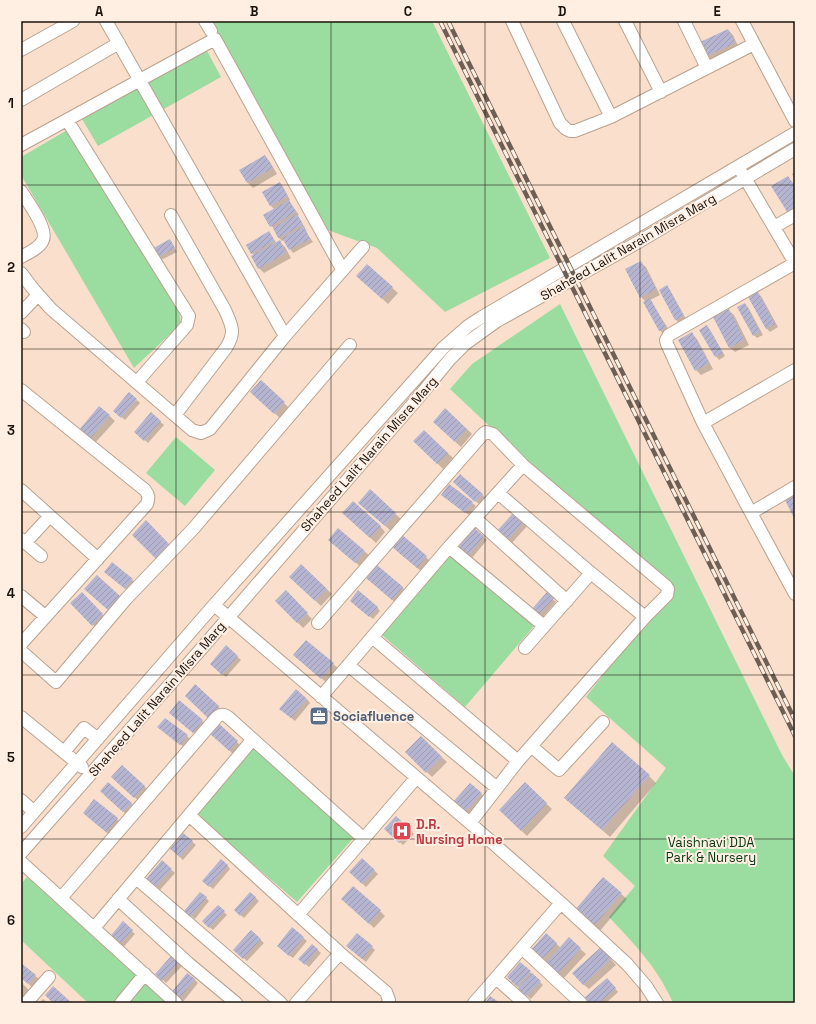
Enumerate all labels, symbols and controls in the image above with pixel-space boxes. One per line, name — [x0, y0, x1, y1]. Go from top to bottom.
text: A — [95, 3, 104, 20]
text: B — [250, 3, 259, 20]
text: C — [404, 3, 412, 20]
text: D — [558, 3, 567, 20]
text: E — [713, 3, 721, 20]
text: 1 — [8, 95, 14, 112]
street label: Shaheed Lalit Narain Misra Marg — [537, 190, 719, 304]
text: 2 — [7, 259, 15, 276]
street label: Shaheed Lalit Narain Misra Marg — [297, 373, 441, 535]
text: 3 — [7, 422, 15, 439]
text: 4 — [7, 585, 15, 602]
street label: Shaheed Lalit Narain Misra Marg — [85, 618, 229, 780]
office icon: Sociafluence — [308, 705, 330, 727]
place label: Sociafluence — [333, 708, 414, 725]
text: 5 — [7, 749, 15, 766]
place label: D.R. Nursing Home — [416, 816, 503, 848]
hospital icon: D.R. Nursing Home — [391, 820, 413, 842]
park label: Vaishnavi DDA Park & Nursery — [666, 834, 756, 866]
text: 6 — [7, 912, 15, 929]

